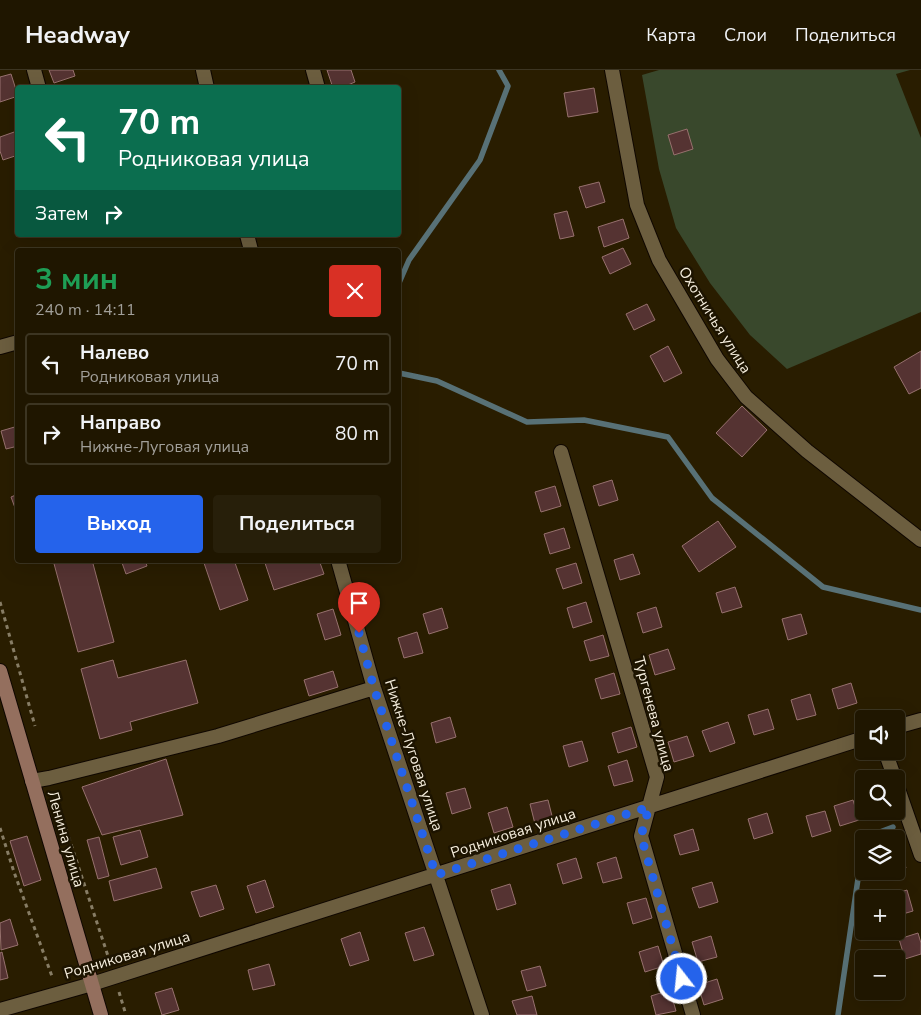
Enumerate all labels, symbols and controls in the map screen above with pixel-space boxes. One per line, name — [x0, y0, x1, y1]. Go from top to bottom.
text: Headway — [25, 19, 130, 51]
text: Карта — [646, 23, 696, 47]
text: Слои — [724, 23, 767, 47]
text: Поделиться — [795, 23, 896, 47]
text: 70 m — [118, 99, 200, 146]
icon: left — [35, 105, 100, 170]
text: Родниковая улица — [118, 144, 310, 174]
icon: right — [99, 200, 127, 228]
text: Затем — [35, 201, 89, 227]
text: 3 мин — [35, 259, 118, 300]
street label: Охотничья улица — [674, 263, 756, 377]
button: close — [329, 265, 381, 317]
text: 240 m · 14:11 — [35, 299, 136, 321]
text: Налево — [80, 340, 149, 366]
icon: left — [37, 350, 65, 378]
text: 70 m — [335, 351, 379, 377]
text: Родниковая улица — [80, 366, 219, 388]
text: Направо — [80, 410, 161, 436]
icon: right — [37, 420, 65, 448]
text: 80 m — [335, 421, 379, 447]
text: Нижне-Луговая улица — [80, 436, 249, 458]
button: Выход — [35, 495, 203, 553]
button: Поделиться — [213, 495, 381, 553]
pin — [338, 582, 380, 633]
icon: arrive — [345, 589, 373, 617]
street label: Тургенева улица — [629, 654, 679, 774]
street label: Нижне-Луговая улица — [380, 677, 448, 833]
map controls — [855, 710, 905, 1000]
button: sound — [855, 710, 905, 760]
button: search — [855, 770, 905, 820]
street label: Ленина улица — [43, 788, 89, 890]
street label: Родниковая улица — [448, 803, 578, 863]
button: layers — [855, 830, 905, 880]
button: + — [855, 890, 905, 940]
street label: Родниковая улица — [62, 926, 192, 984]
button: − — [855, 950, 905, 1000]
position arrow — [655, 952, 707, 1004]

